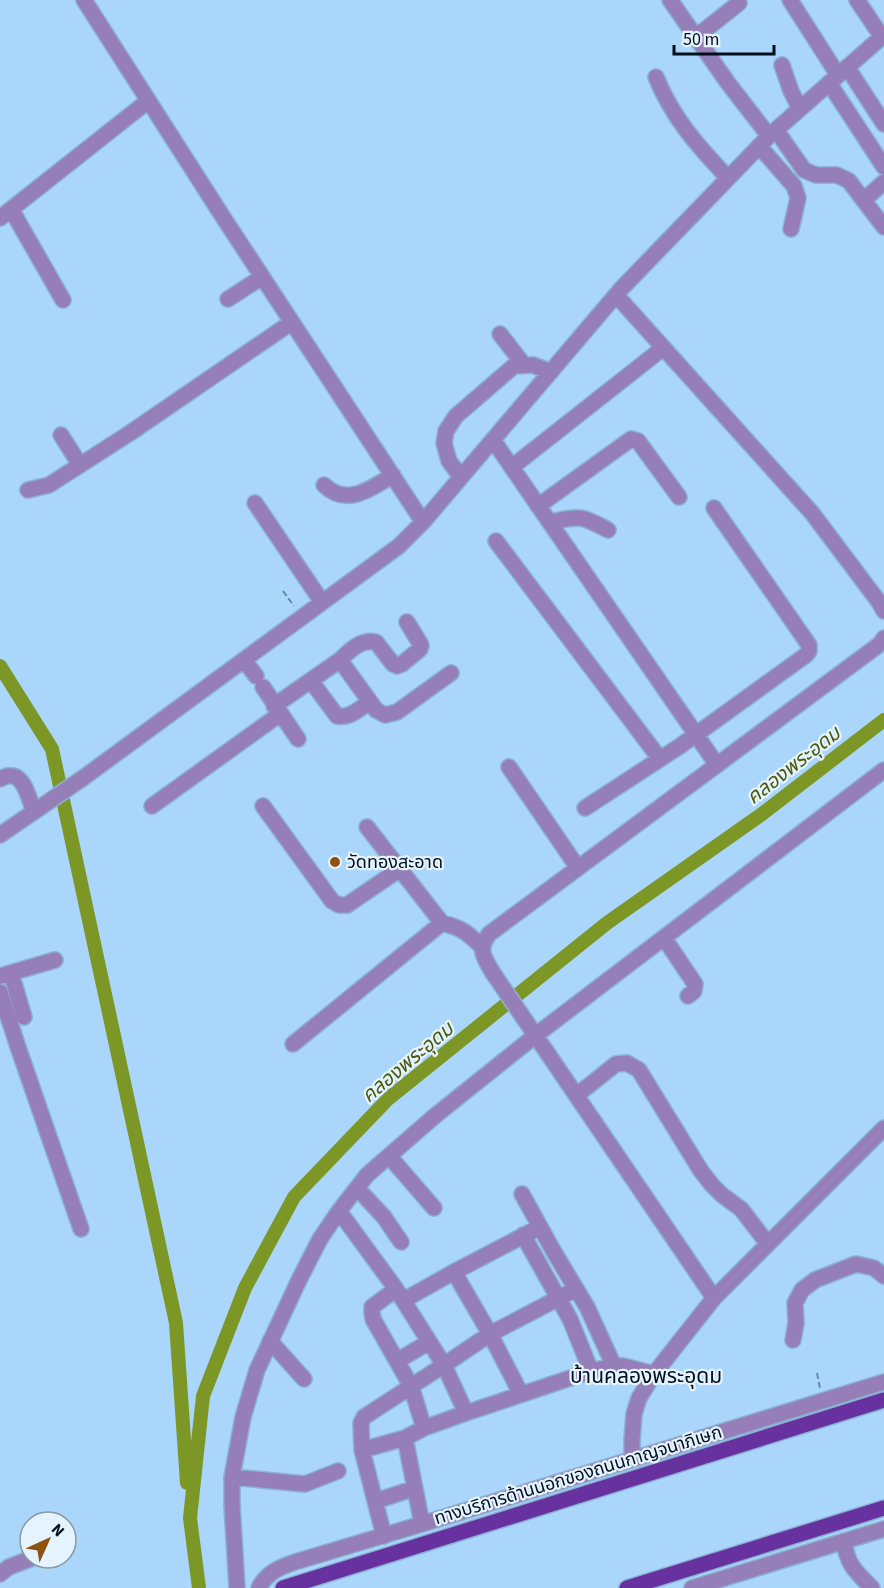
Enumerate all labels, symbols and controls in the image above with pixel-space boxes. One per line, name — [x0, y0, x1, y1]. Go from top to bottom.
scale bar — [674, 18, 774, 56]
text: 50 m — [683, 27, 719, 52]
water label: คลองพระอุดม — [741, 719, 848, 811]
place label: วัดทองสะอาด — [347, 850, 443, 875]
marker: วัดทองสะอาด — [328, 855, 342, 869]
water label: คลองพระอุดม — [356, 1015, 461, 1110]
district label: บ้านคลองพระอุดม — [570, 1361, 722, 1391]
street label: ทางบริการด้านนอกของถนนกาญจนาภิเษก — [431, 1420, 725, 1531]
north arrow — [18, 1510, 78, 1570]
text: N — [46, 1519, 69, 1542]

